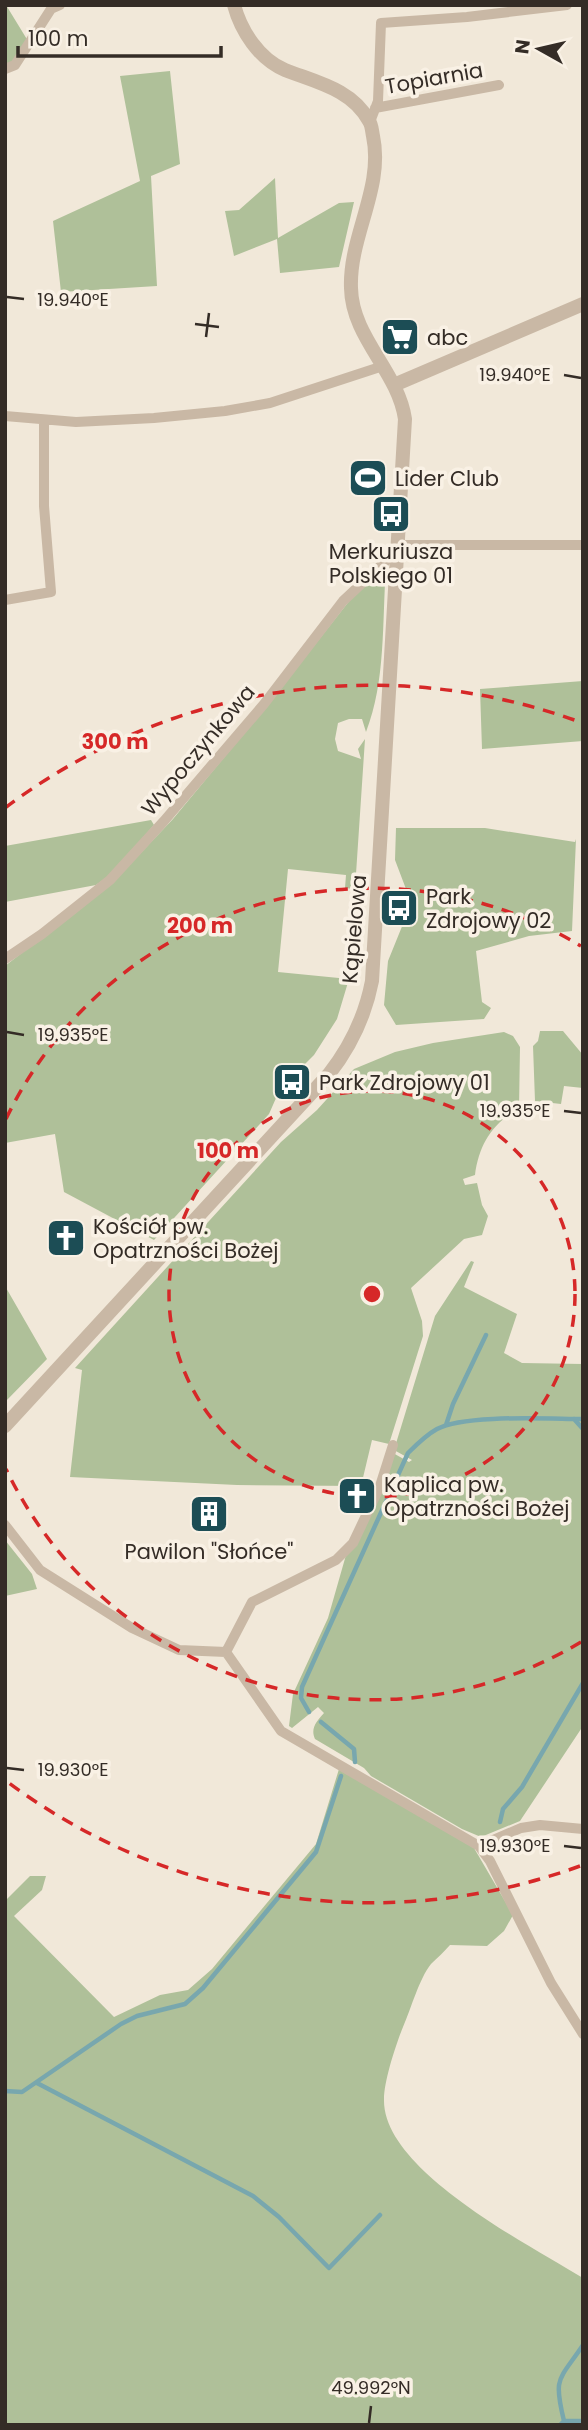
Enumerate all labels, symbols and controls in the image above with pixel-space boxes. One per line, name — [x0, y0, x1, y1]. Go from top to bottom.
scale bar — [18, 14, 220, 58]
north arrow — [504, 14, 574, 84]
text: 100 m — [28, 24, 88, 53]
text: N — [508, 38, 537, 56]
street label: Topiarnia — [383, 55, 485, 101]
text: 19.940°E — [37, 287, 109, 312]
supermarket icon: abc — [379, 316, 421, 358]
place label: abc — [427, 323, 468, 352]
text: 19.940°E — [479, 362, 551, 387]
sports icon: Lider Club — [347, 457, 389, 499]
place label: Lider Club — [395, 464, 499, 493]
bus stop icon: Merkuriusza Polskiego 01 — [370, 493, 412, 535]
place label: Merkuriusza Polskiego 01 — [329, 537, 453, 590]
street label: Wypoczynkowa — [134, 678, 262, 822]
text: 300 m — [82, 727, 148, 756]
street label: Kąpielowa — [335, 873, 373, 985]
place label: Park Zdrojowy 02 — [426, 882, 551, 935]
bus stop icon: Park Zdrojowy 02 — [378, 887, 420, 929]
text: 200 m — [167, 911, 233, 940]
text: 19.935°E — [38, 1022, 108, 1047]
bus stop icon: Park Zdrojowy 01 — [271, 1061, 313, 1103]
place label: Park Zdrojowy 01 — [319, 1068, 490, 1097]
text: 19.935°E — [480, 1098, 550, 1123]
text: 100 m — [197, 1136, 259, 1165]
place label: Kościół pw. Opatrzności Bożej — [93, 1212, 278, 1265]
church icon: Kościół pw. Opatrzności Bożej — [45, 1217, 87, 1259]
centre of rings — [360, 1282, 384, 1306]
place label: Kaplica pw. Opatrzności Bożej — [384, 1470, 569, 1523]
church icon: Kaplica pw. Opatrzności Bożej — [336, 1475, 378, 1517]
building icon: Pawilon "Słońce" — [188, 1493, 230, 1535]
place label: Pawilon "Słońce" — [125, 1537, 293, 1566]
text: 19.930°E — [38, 1757, 108, 1782]
text: 19.930°E — [480, 1833, 550, 1858]
text: 49.992°N — [331, 2375, 411, 2400]

